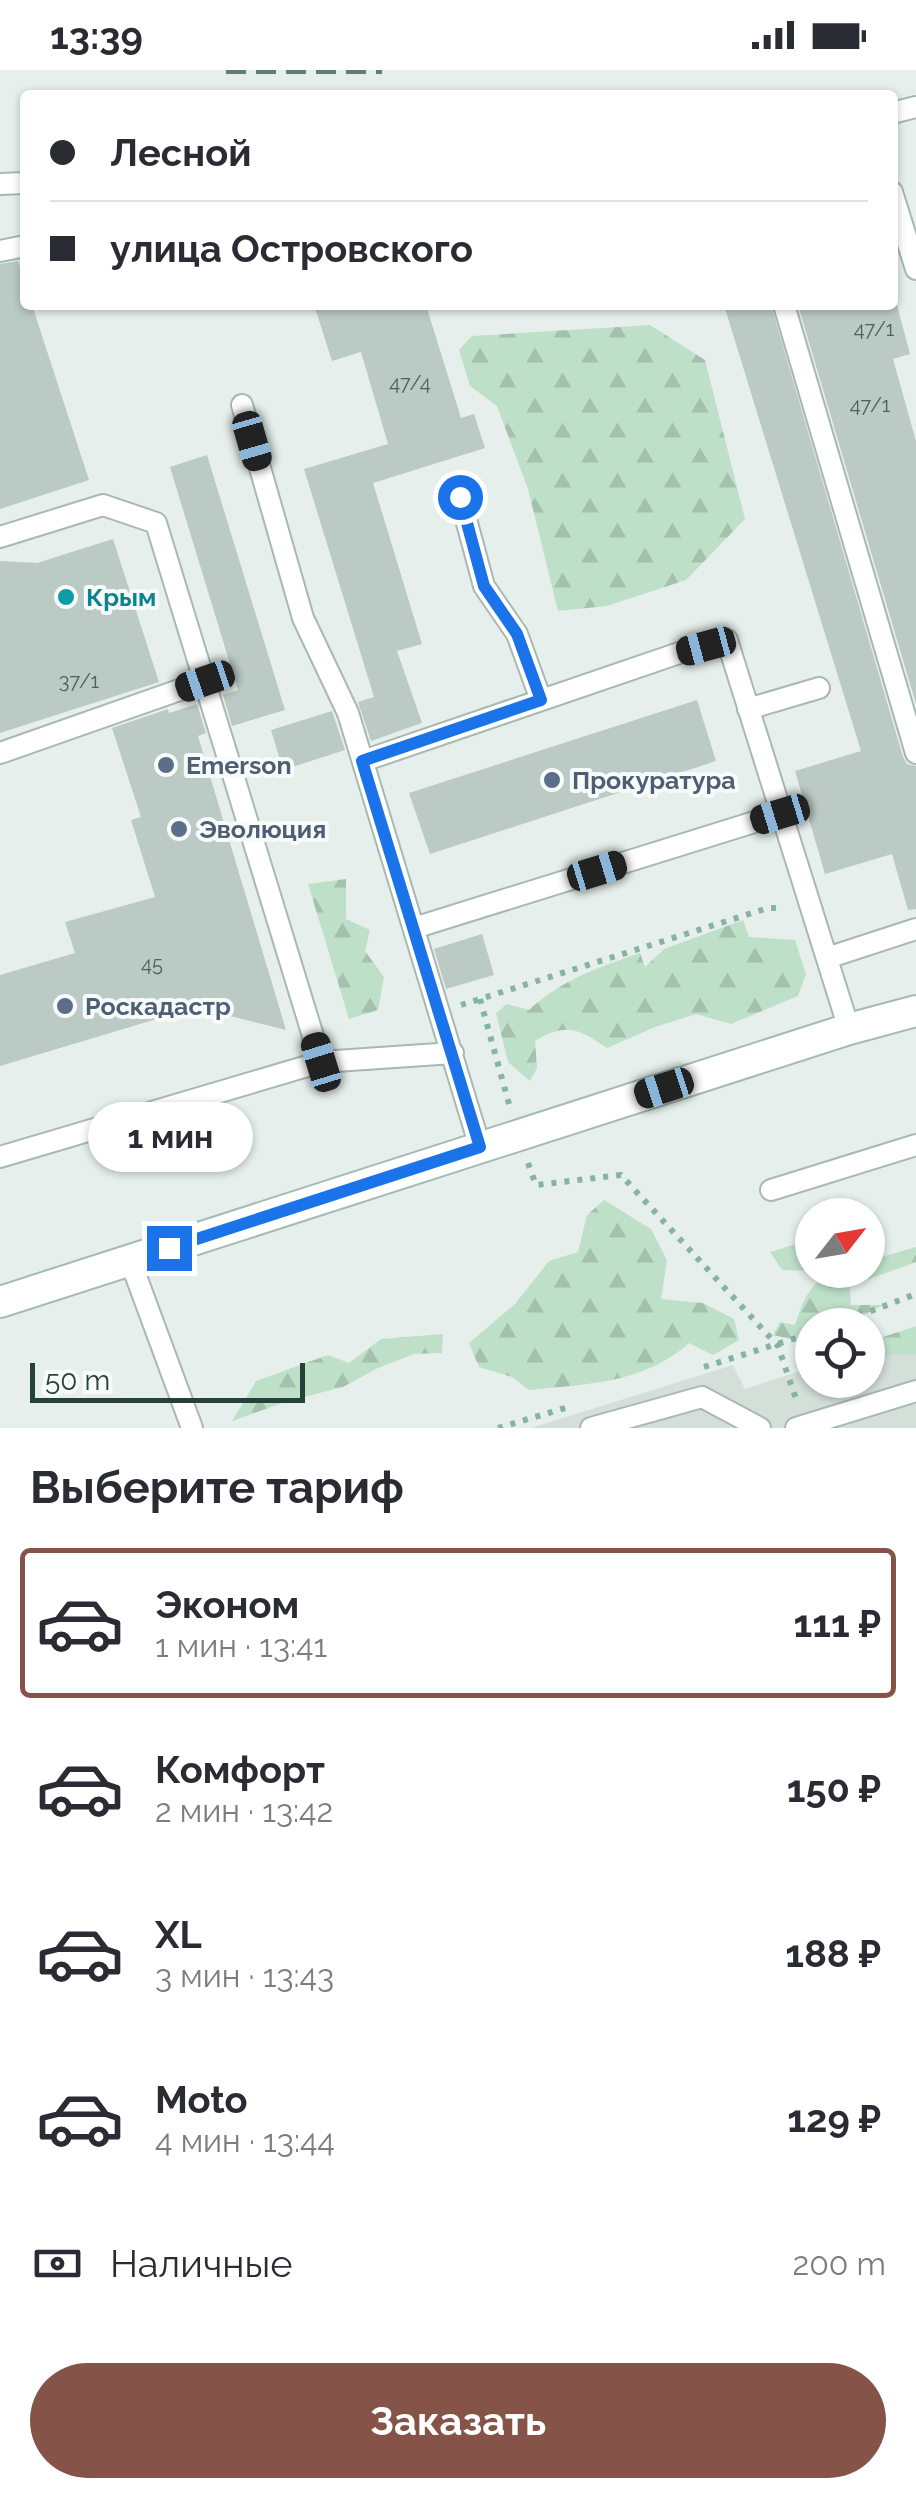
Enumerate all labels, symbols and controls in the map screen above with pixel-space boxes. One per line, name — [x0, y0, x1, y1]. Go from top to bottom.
text: 13:39 — [50, 13, 143, 58]
text: Лесной — [110, 130, 251, 175]
text: улица Островского — [110, 226, 473, 271]
house number: 47/1 — [854, 317, 895, 341]
house number: 47/4 — [389, 371, 431, 395]
house number: 47/1 — [850, 393, 891, 417]
car — [229, 408, 275, 474]
route start — [438, 475, 483, 520]
place label: Крым — [86, 582, 156, 612]
marker: Крым — [55, 586, 77, 608]
car — [673, 624, 739, 668]
car — [172, 657, 238, 705]
house number: 37/1 — [59, 669, 100, 693]
place label: Emerson — [186, 750, 291, 780]
marker: Emerson — [155, 754, 177, 776]
place label: Прокуратура — [572, 765, 736, 795]
marker: Прокуратура — [541, 769, 563, 791]
car — [747, 791, 813, 837]
place label: Эволюция — [199, 814, 326, 844]
marker: Эволюция — [168, 818, 190, 840]
car — [564, 848, 630, 894]
house number: 45 — [141, 952, 163, 976]
place label: Роскадастр — [85, 991, 231, 1021]
marker: Роскадастр — [54, 995, 76, 1017]
car — [298, 1029, 344, 1095]
car — [631, 1064, 697, 1112]
callout: 1 мин — [86, 1103, 252, 1173]
text: 1 мин — [128, 1118, 213, 1155]
north arrow — [795, 1198, 885, 1288]
map controls — [795, 1198, 885, 1398]
route end — [147, 1226, 192, 1271]
button: locate — [795, 1308, 885, 1398]
scale bar — [30, 1358, 305, 1402]
text: 50 m — [45, 1364, 110, 1397]
text: Выберите тариф — [30, 1461, 404, 1514]
icon: car — [35, 1578, 125, 1668]
text: Эконом — [155, 1582, 299, 1627]
text: 111 ₽ — [793, 1601, 881, 1646]
text: 1 мин · 13:41 — [155, 1627, 327, 1664]
icon: car — [35, 1743, 125, 1833]
text: Комфорт — [155, 1747, 325, 1792]
text: 150 ₽ — [787, 1766, 881, 1811]
text: 2 мин · 13:42 — [155, 1792, 333, 1829]
icon: car — [35, 1908, 125, 1998]
text: XL — [155, 1912, 202, 1957]
text: 188 ₽ — [785, 1931, 881, 1976]
text: 3 мин · 13:43 — [155, 1957, 334, 1994]
icon: car — [35, 2073, 125, 2163]
text: Moto — [155, 2077, 248, 2122]
text: 129 ₽ — [787, 2096, 881, 2141]
text: 4 мин · 13:44 — [155, 2122, 335, 2159]
icon: cash — [30, 2236, 85, 2291]
text: Наличные — [110, 2241, 293, 2286]
text: 200 m — [793, 2245, 886, 2282]
button: Заказать — [30, 2363, 886, 2478]

